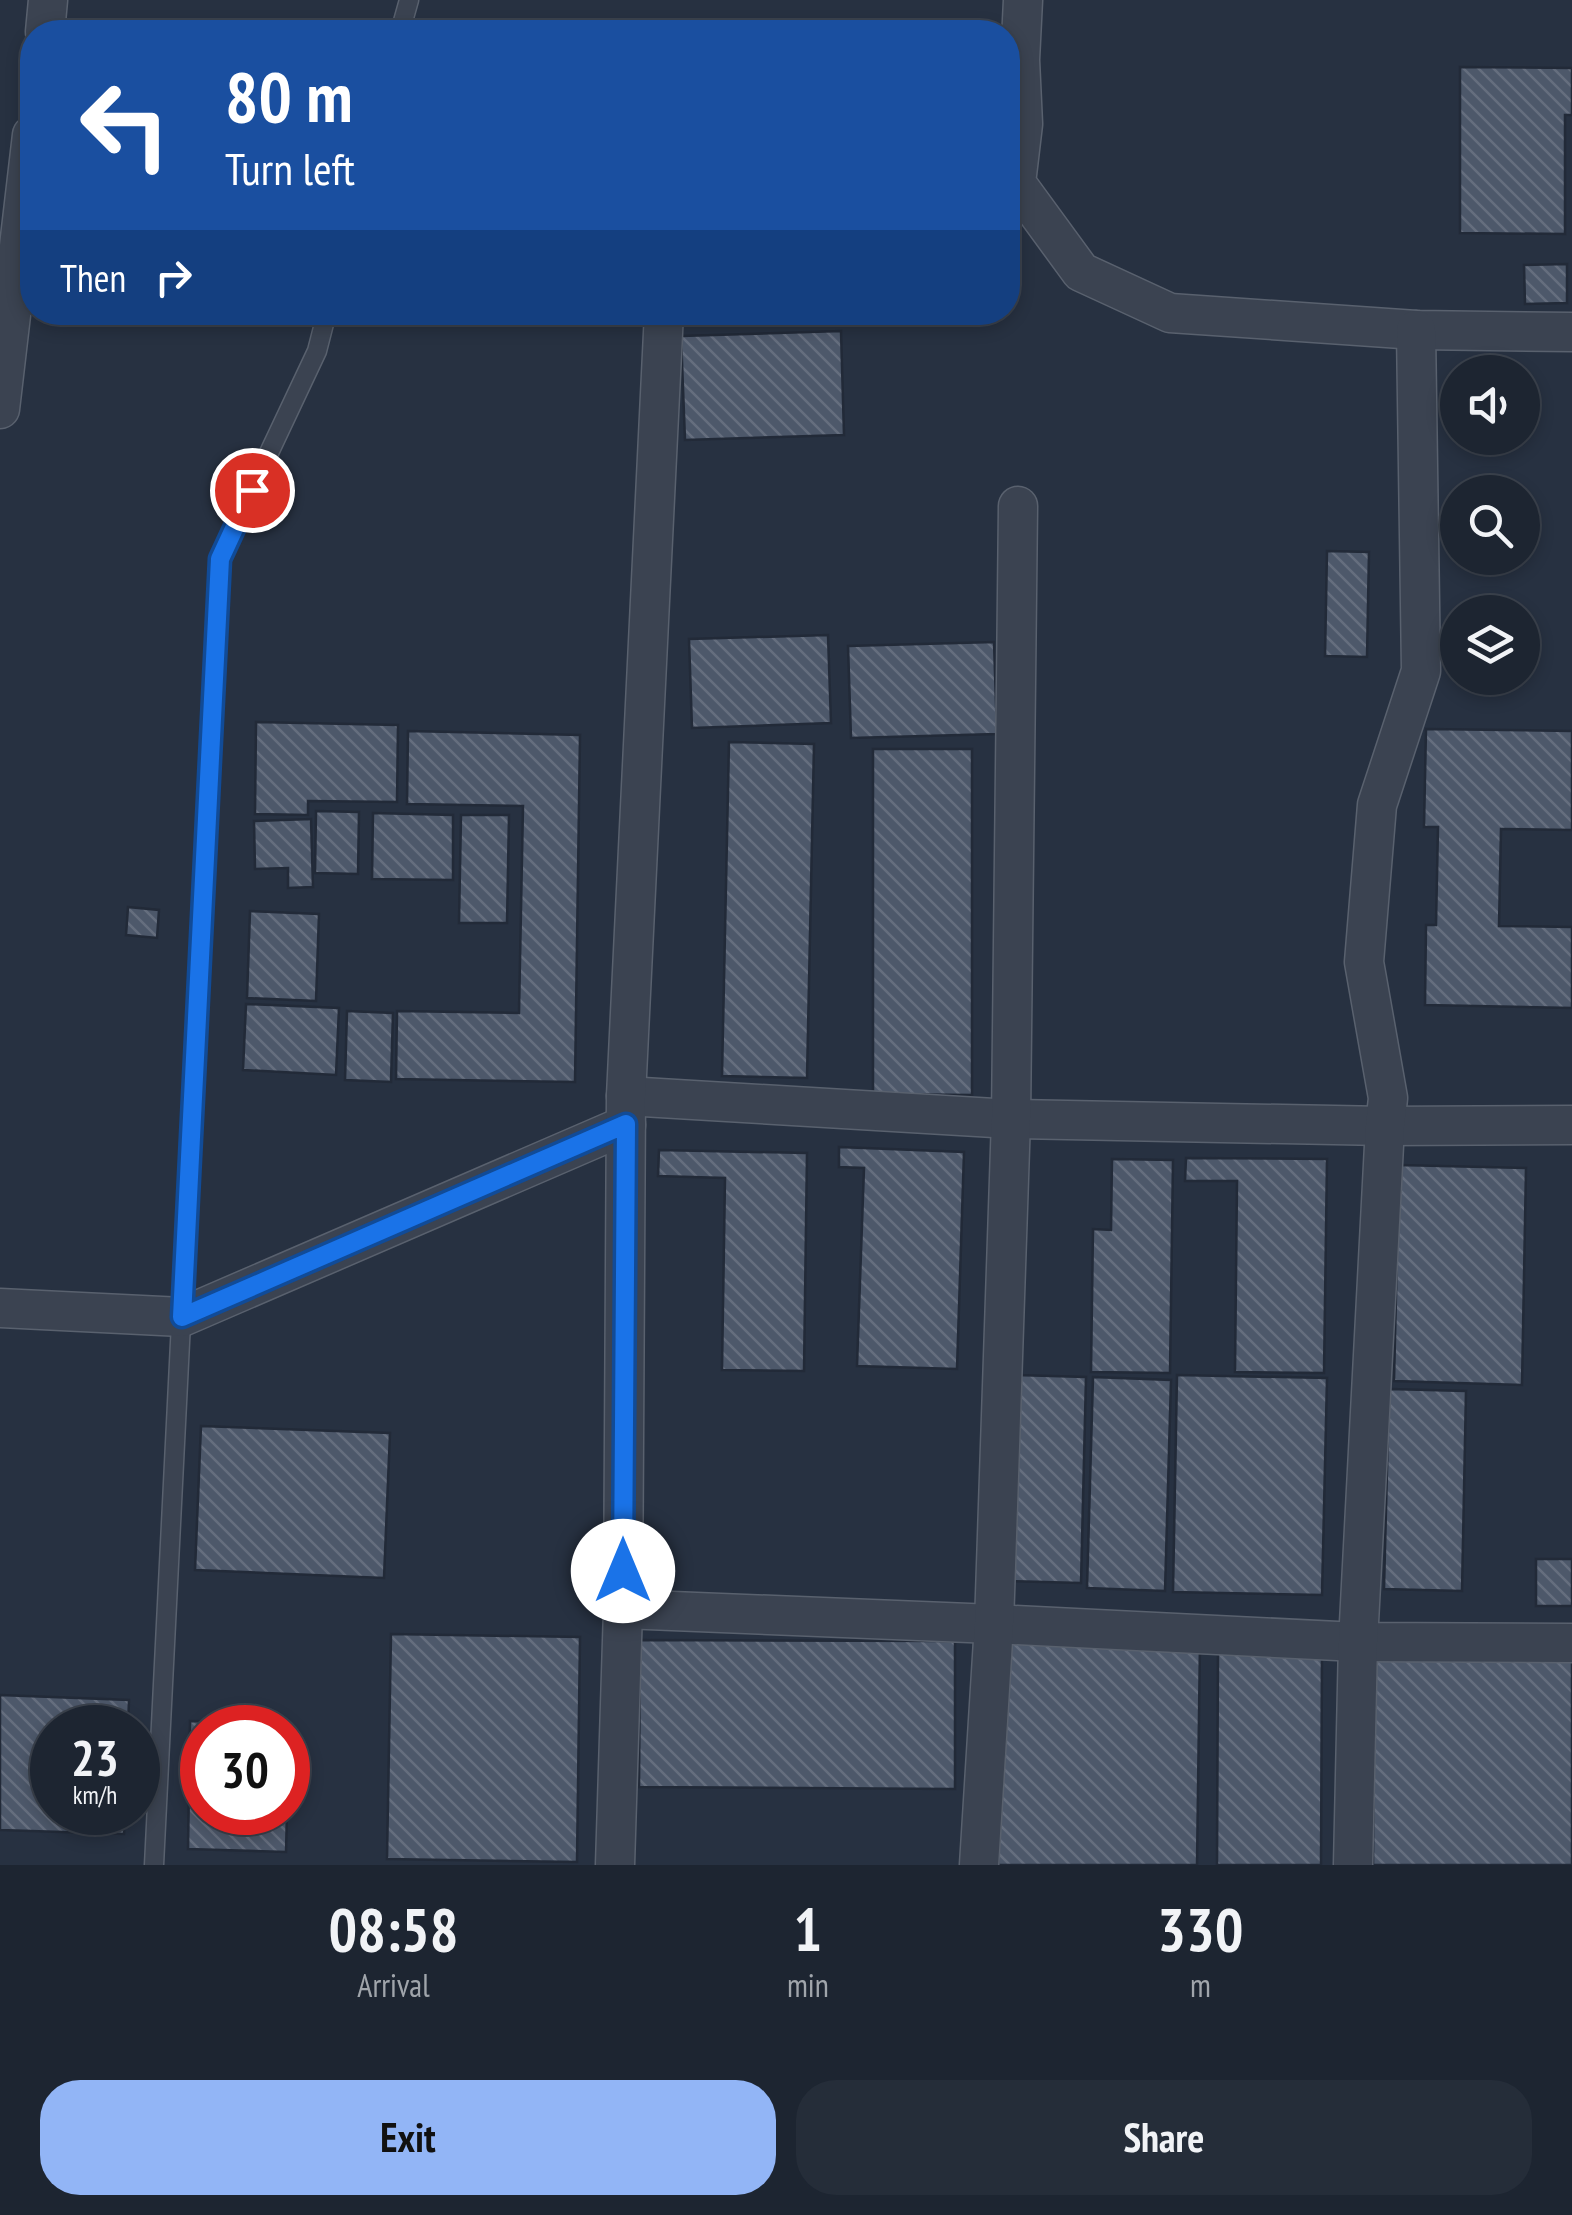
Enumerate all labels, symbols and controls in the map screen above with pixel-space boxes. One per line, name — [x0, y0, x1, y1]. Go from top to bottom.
text: 80 m — [225, 51, 353, 141]
icon: left — [60, 60, 190, 190]
text: Turn left — [225, 139, 355, 197]
icon: right — [146, 250, 201, 305]
text: Then — [60, 253, 126, 302]
map controls — [1440, 355, 1540, 695]
button: sound — [1440, 355, 1540, 455]
pin — [210, 448, 295, 533]
icon: arrive — [225, 463, 280, 518]
button: search — [1440, 475, 1540, 575]
button: layers — [1440, 595, 1540, 695]
position arrow — [571, 1519, 675, 1623]
speed limit sign: 30 — [180, 1705, 310, 1835]
text: 23 — [71, 1725, 119, 1790]
text: km/h — [73, 1779, 117, 1811]
text: 08:58 — [329, 1890, 458, 1968]
text: 1 — [794, 1890, 822, 1968]
text: 330 — [1157, 1890, 1243, 1968]
text: Arrival — [357, 1964, 430, 2006]
text: min — [787, 1964, 829, 2006]
text: m — [1190, 1964, 1211, 2006]
button: Exit — [40, 2080, 776, 2195]
button: Share — [796, 2080, 1532, 2195]

